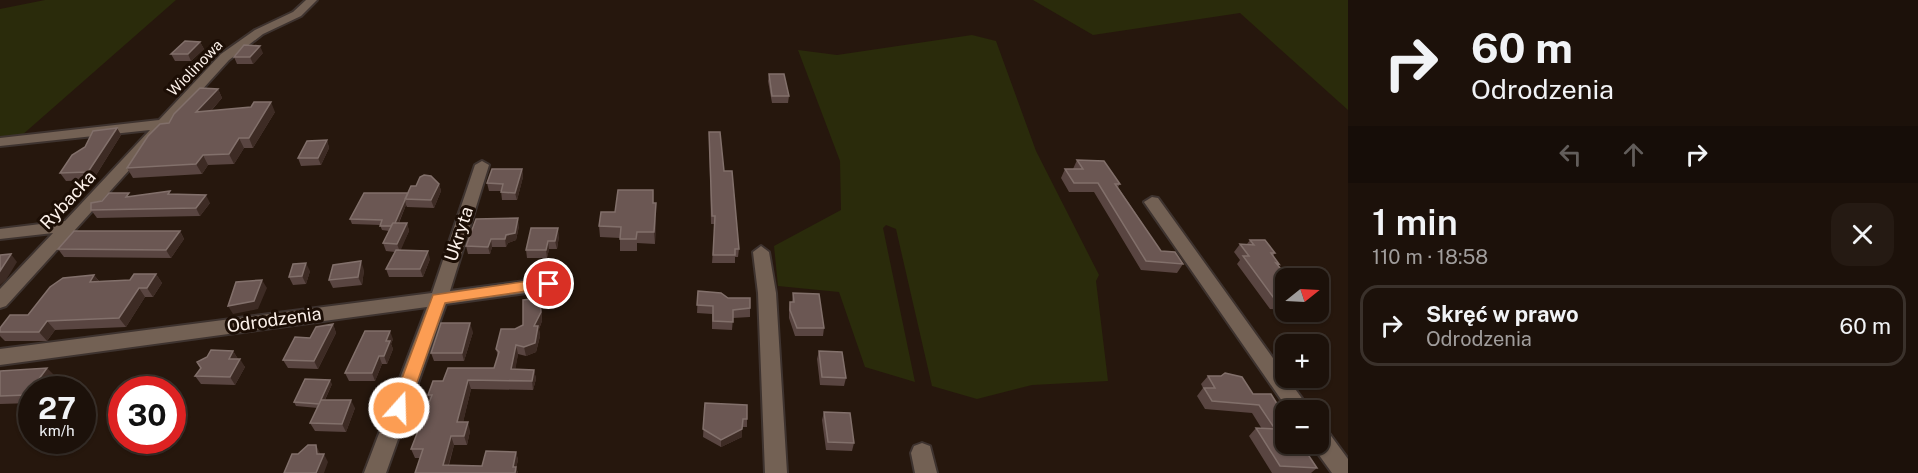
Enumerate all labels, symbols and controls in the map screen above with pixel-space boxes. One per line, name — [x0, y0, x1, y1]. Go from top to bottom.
text: 60 m — [1471, 23, 1573, 72]
icon: right — [1372, 24, 1450, 102]
street label: Wiolinowa — [164, 36, 226, 99]
text: Odrodzenia — [1471, 73, 1614, 105]
icon: left — [1554, 138, 1587, 171]
icon: ahead — [1617, 138, 1650, 171]
icon: right — [1680, 138, 1713, 171]
street label: Rybacka — [35, 166, 100, 233]
text: 1 min — [1372, 201, 1458, 243]
button: close — [1831, 203, 1894, 266]
street label: Ukryta — [440, 204, 477, 264]
text: 110 m · 18:58 — [1372, 245, 1488, 269]
pin — [523, 258, 574, 309]
icon: arrive — [532, 267, 565, 300]
north arrow — [1275, 268, 1329, 322]
map controls — [1275, 268, 1329, 454]
text: Skręć w prawo — [1426, 301, 1579, 327]
street label: Odrodzenia — [225, 302, 323, 337]
icon: right — [1375, 309, 1408, 342]
text: 60 m — [1840, 313, 1891, 339]
text: Odrodzenia — [1426, 327, 1532, 351]
button: + — [1275, 334, 1329, 388]
speed limit sign: 30 — [108, 376, 186, 454]
position arrow — [367, 376, 431, 440]
text: 27 — [38, 390, 76, 426]
button: − — [1275, 400, 1329, 454]
text: km/h — [39, 422, 75, 439]

